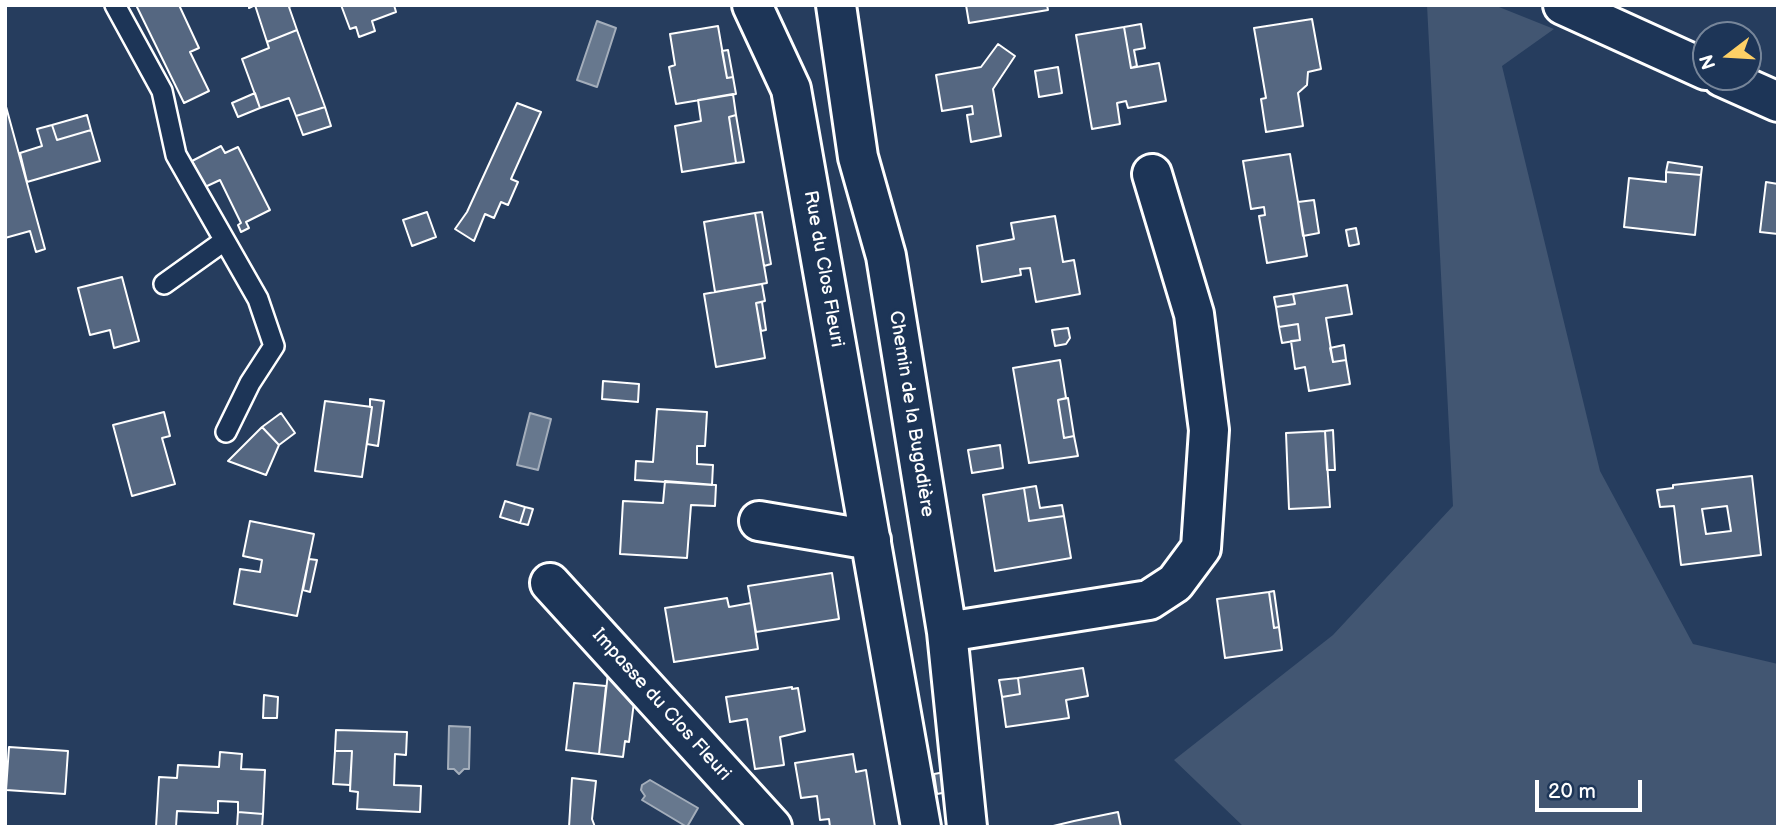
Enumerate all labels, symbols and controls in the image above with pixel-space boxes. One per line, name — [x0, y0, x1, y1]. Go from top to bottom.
north arrow — [1692, 21, 1762, 91]
text: N — [1695, 52, 1721, 72]
street label: Rue du Clos Fleuri — [798, 189, 848, 349]
street label: Chemin de la Bugadière — [883, 309, 939, 519]
street label: Impasse du Clos Fleuri — [587, 624, 735, 786]
scale bar — [1538, 766, 1645, 810]
text: 20 m — [1548, 779, 1596, 804]

